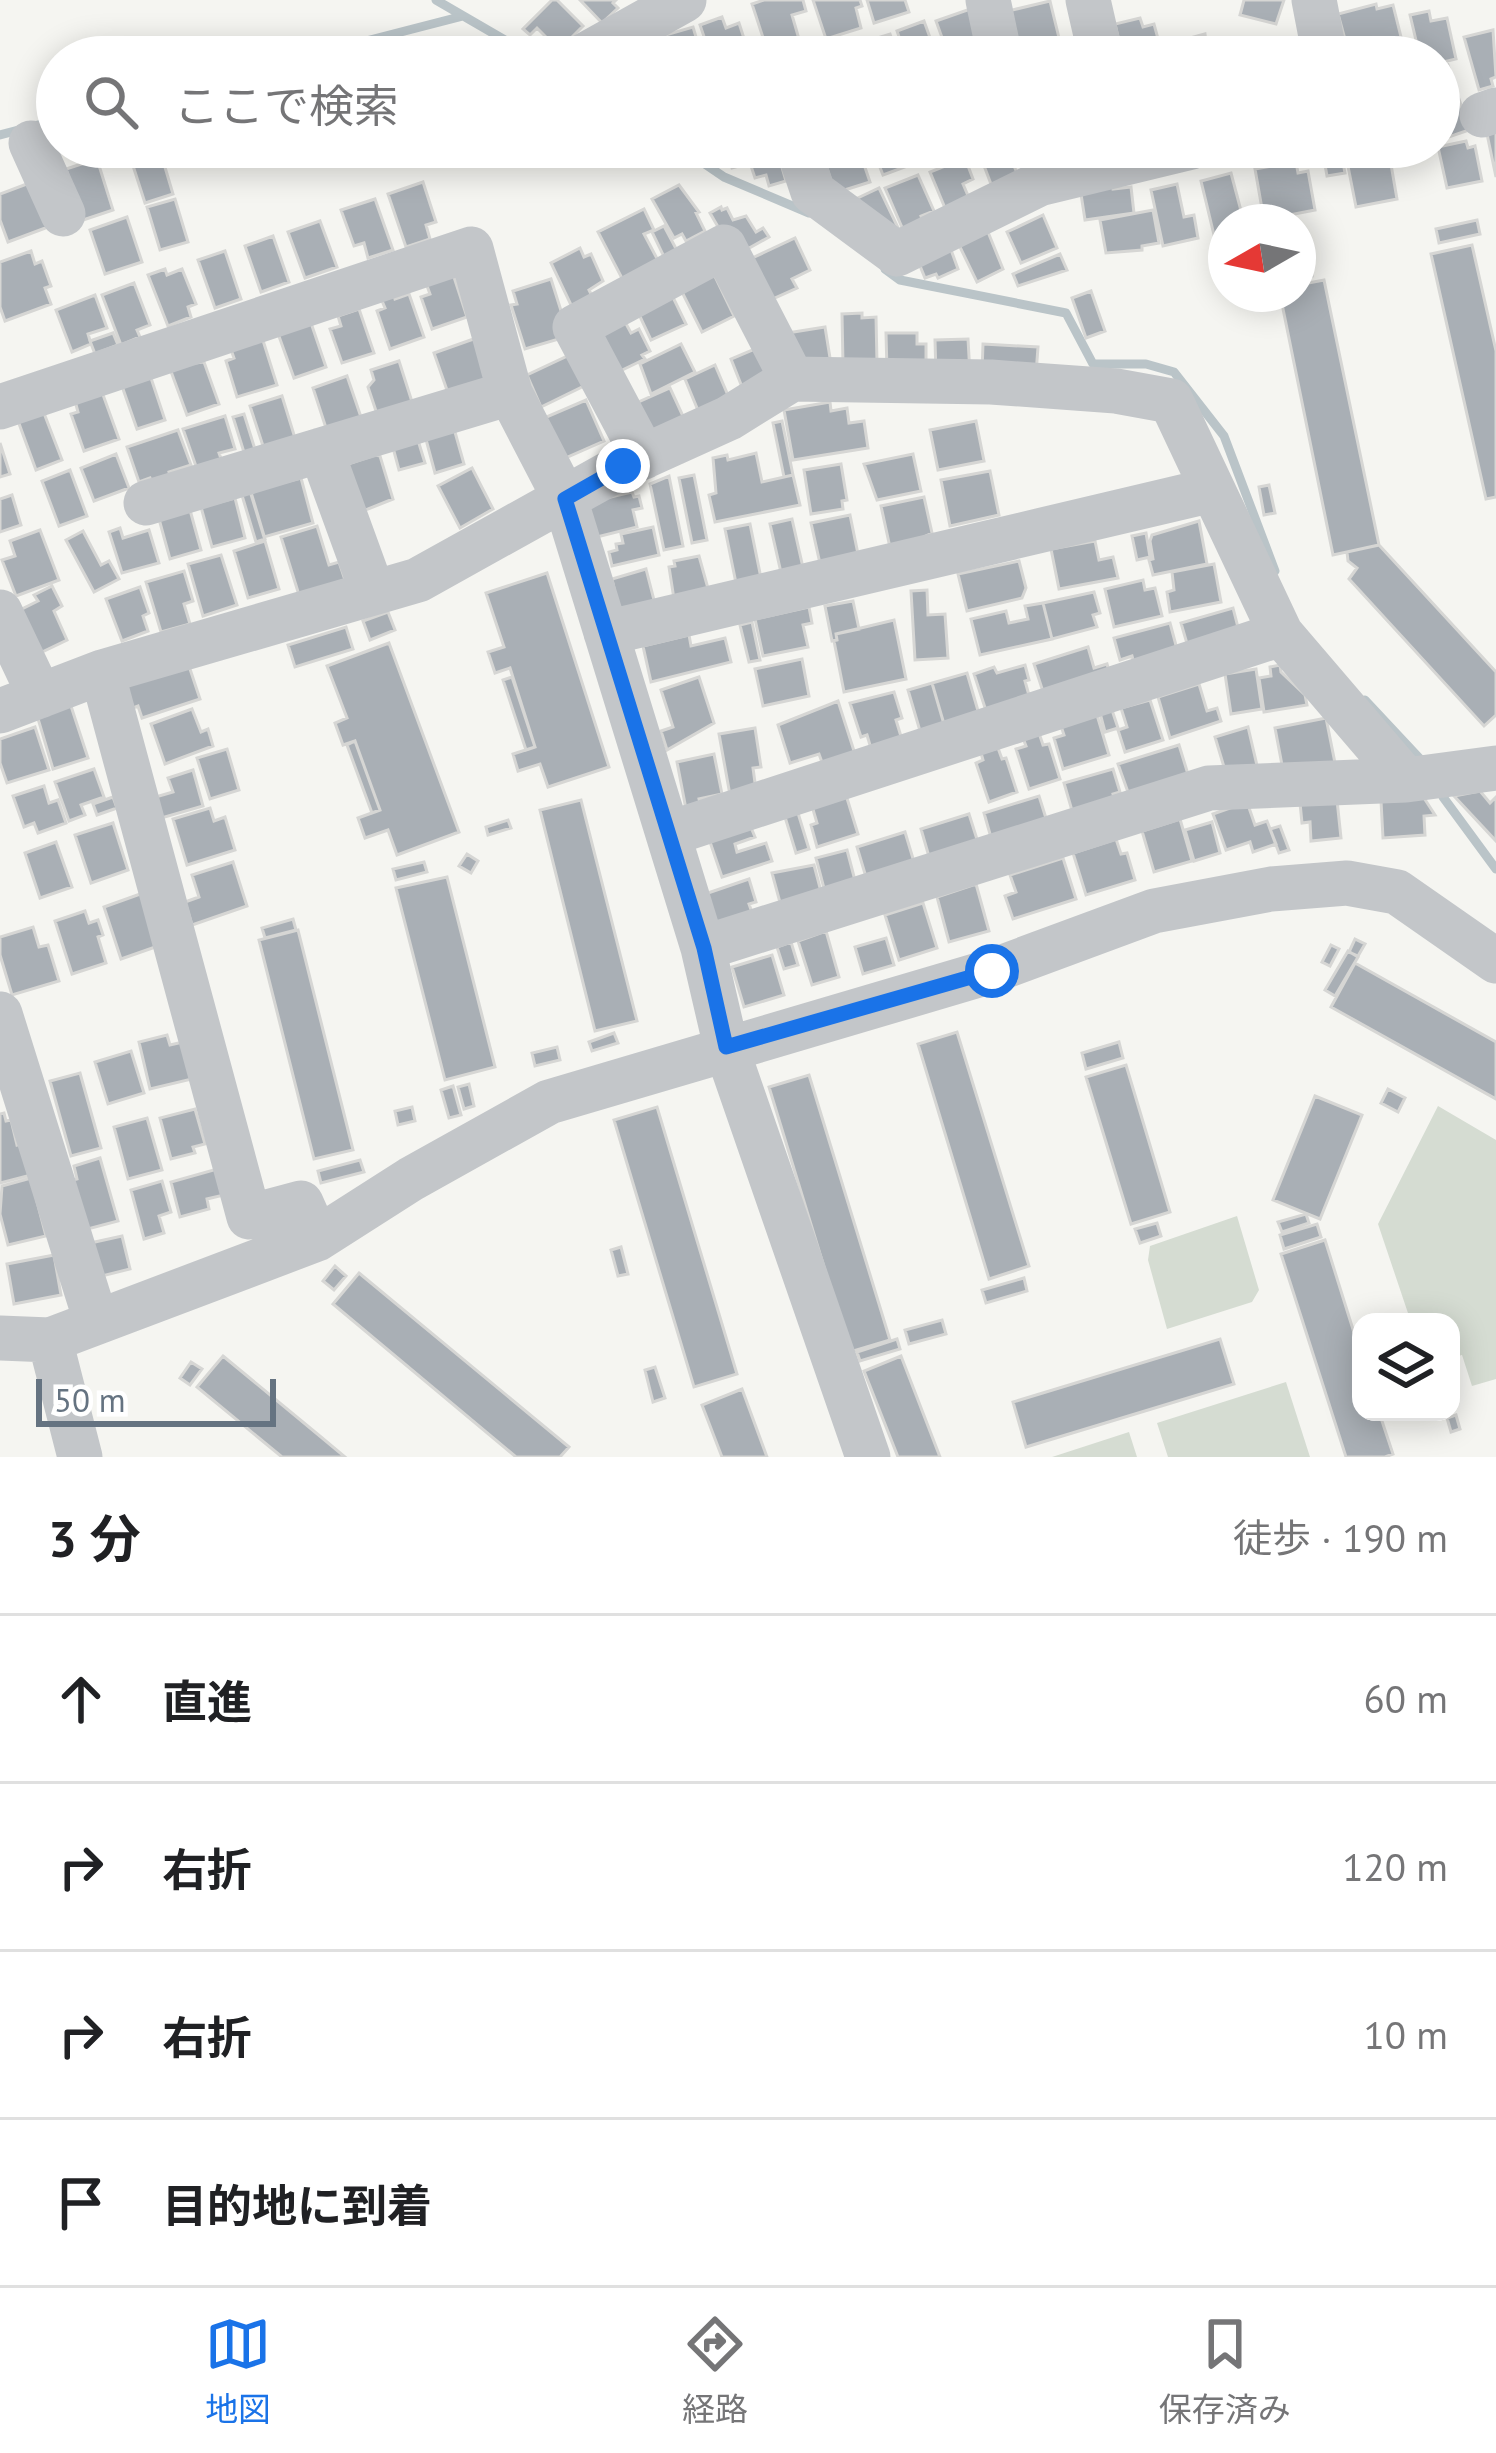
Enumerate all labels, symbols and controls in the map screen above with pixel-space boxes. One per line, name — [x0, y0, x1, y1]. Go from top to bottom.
search box — [36, 36, 1460, 168]
icon: search — [78, 69, 144, 135]
text: ここで検索 — [174, 76, 399, 134]
north arrow — [1208, 204, 1316, 312]
route end — [596, 439, 650, 493]
route start — [965, 944, 1019, 998]
map controls — [1352, 1313, 1460, 1421]
button: layers — [1352, 1313, 1460, 1421]
scale bar — [36, 1373, 276, 1426]
text: 50 m — [54, 1378, 126, 1421]
text: 3 分 — [48, 1505, 141, 1571]
text: 徒歩 · 190 m — [1233, 1512, 1448, 1563]
icon: ahead — [48, 1666, 114, 1732]
text: 直進 — [162, 1672, 252, 1730]
text: 60 m — [1363, 1673, 1448, 1724]
icon: right — [48, 1834, 114, 1900]
text: 右折 — [162, 1840, 252, 1898]
text: 120 m — [1342, 1841, 1448, 1892]
icon: right — [48, 2002, 114, 2068]
text: 右折 — [162, 2008, 252, 2066]
text: 10 m — [1363, 2009, 1448, 2060]
icon: arrive — [48, 2170, 114, 2236]
text: 目的地に到着 — [162, 2176, 432, 2234]
tab: 地図 — [205, 2311, 271, 2431]
tab: 経路 — [682, 2311, 748, 2431]
tab: 保存済み — [1159, 2311, 1291, 2431]

